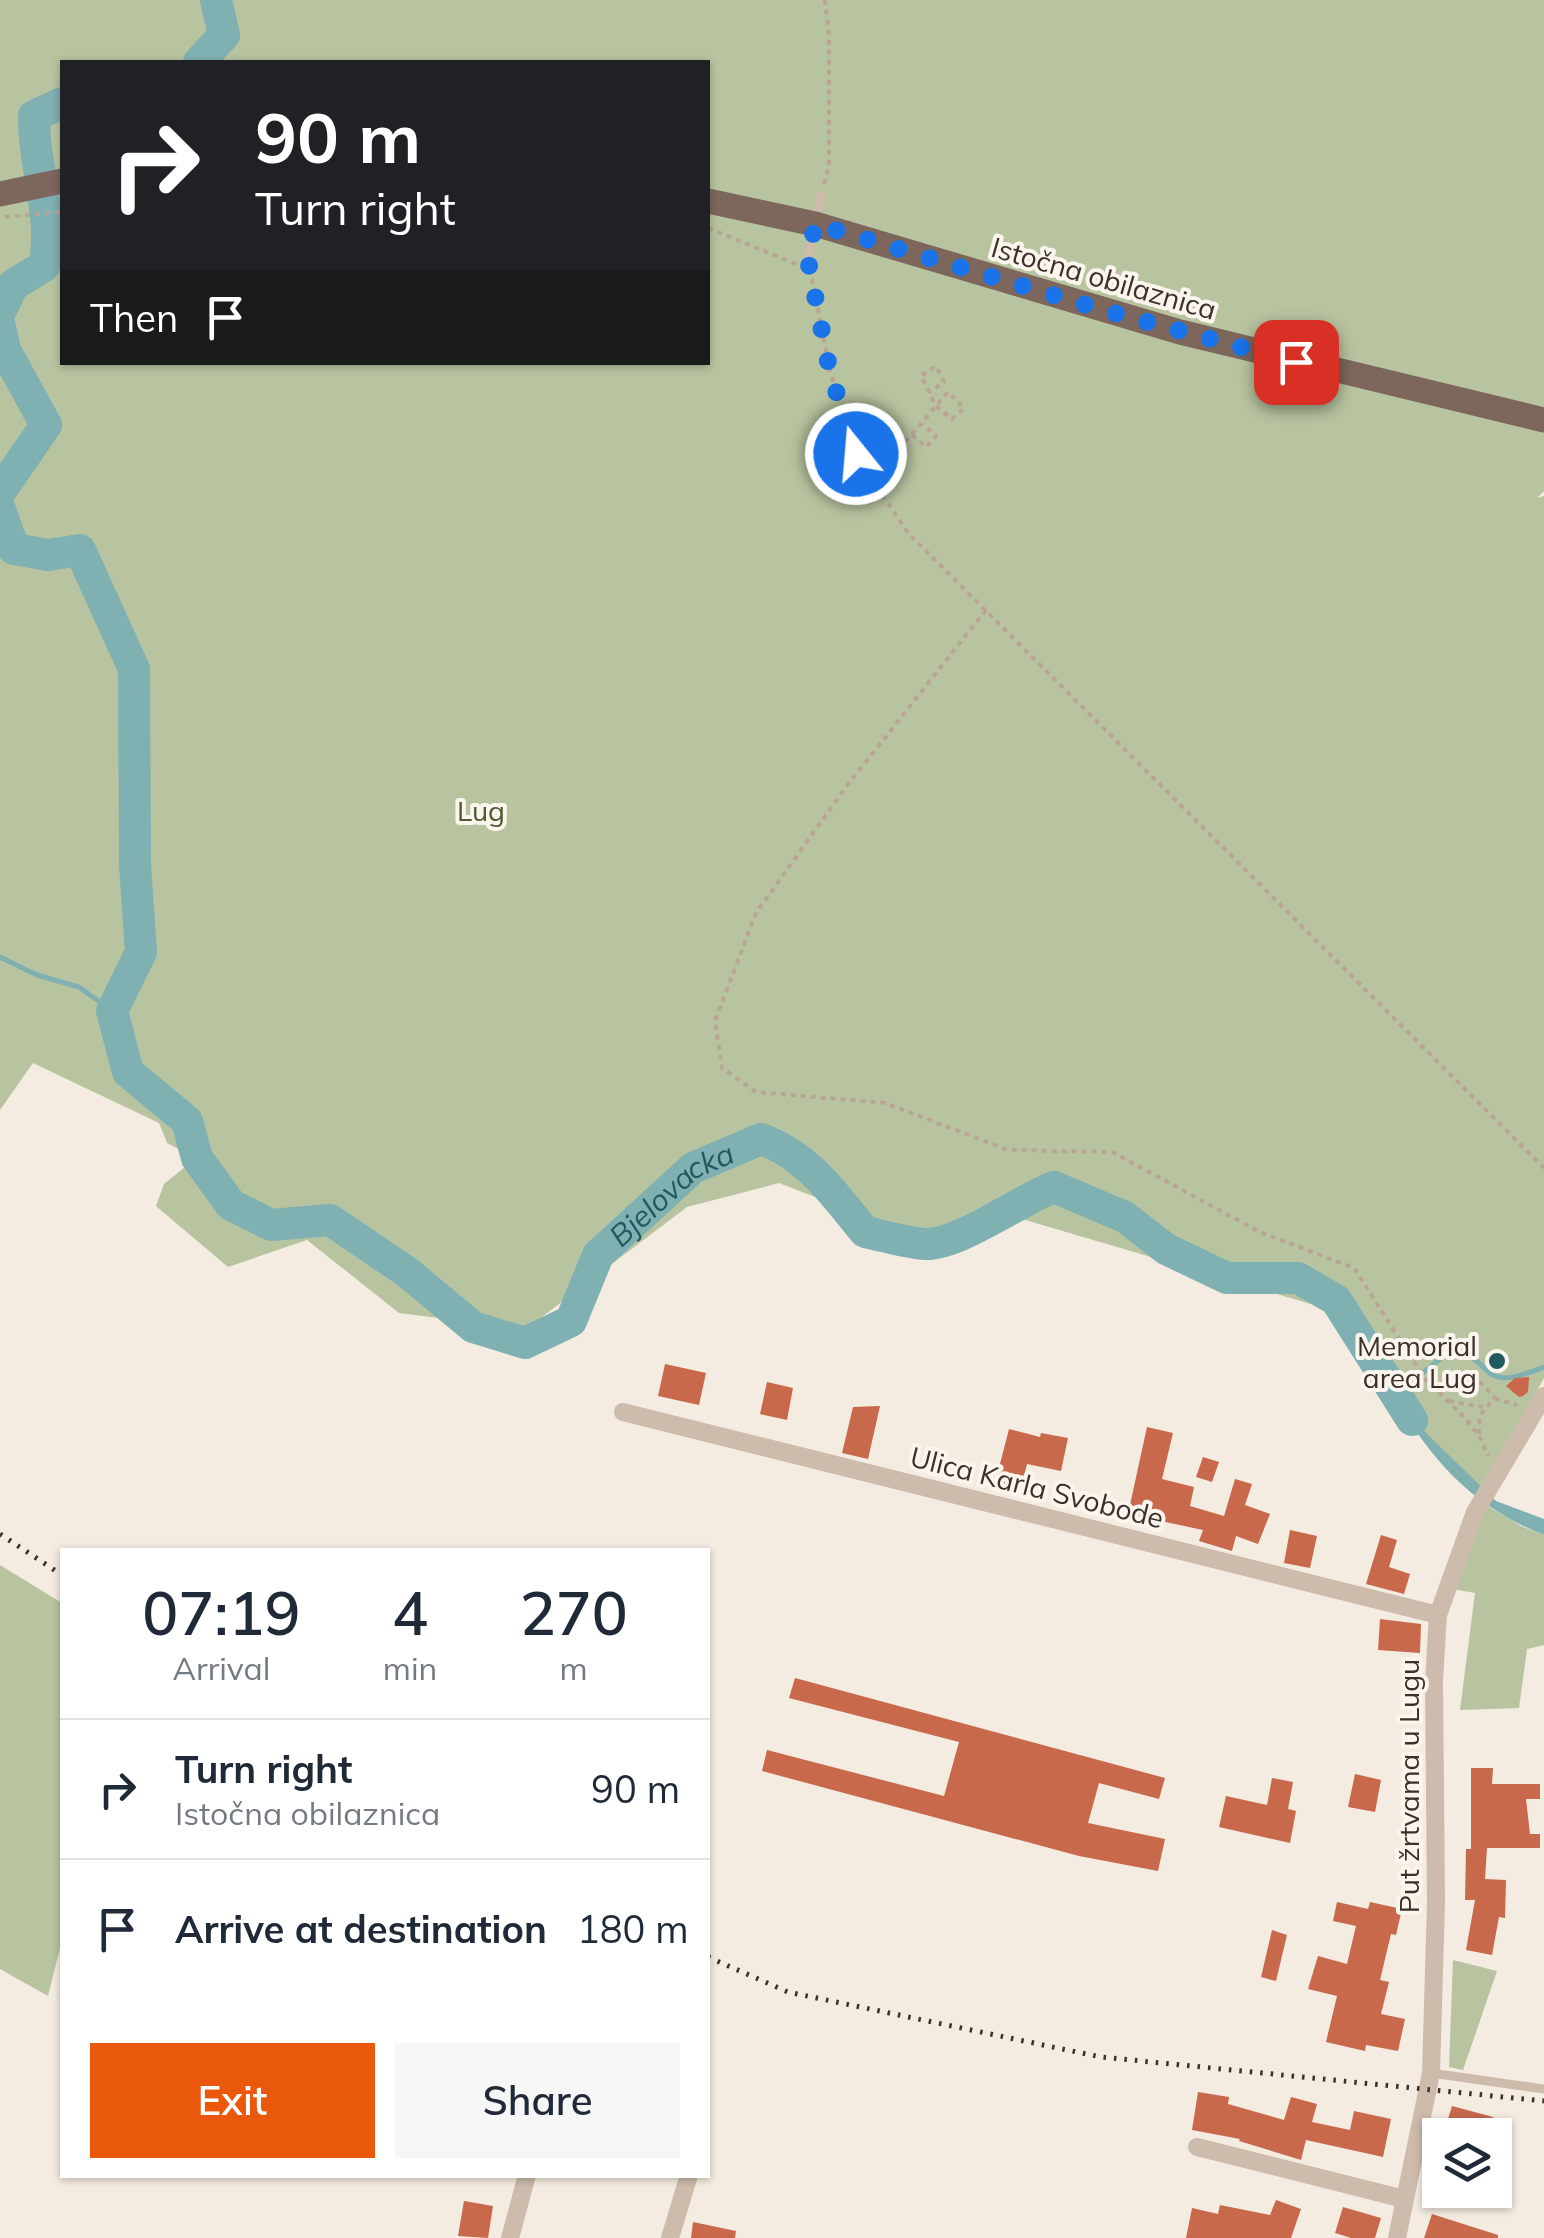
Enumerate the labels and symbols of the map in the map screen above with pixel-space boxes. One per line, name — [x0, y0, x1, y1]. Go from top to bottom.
street label: Istočna obilaznica — [988, 229, 1220, 327]
pin — [1254, 320, 1339, 405]
position arrow — [804, 402, 908, 506]
park label: Lug — [457, 793, 505, 828]
water label: Bjelovacka — [601, 1134, 740, 1254]
place label: Memorial area Lug — [1357, 1328, 1477, 1395]
marker: Memorial area Lug — [1486, 1350, 1508, 1372]
street label: Ulica Karla Svobode — [907, 1439, 1167, 1535]
street label: Put žrtvama u Lugu — [1391, 1659, 1426, 1913]

